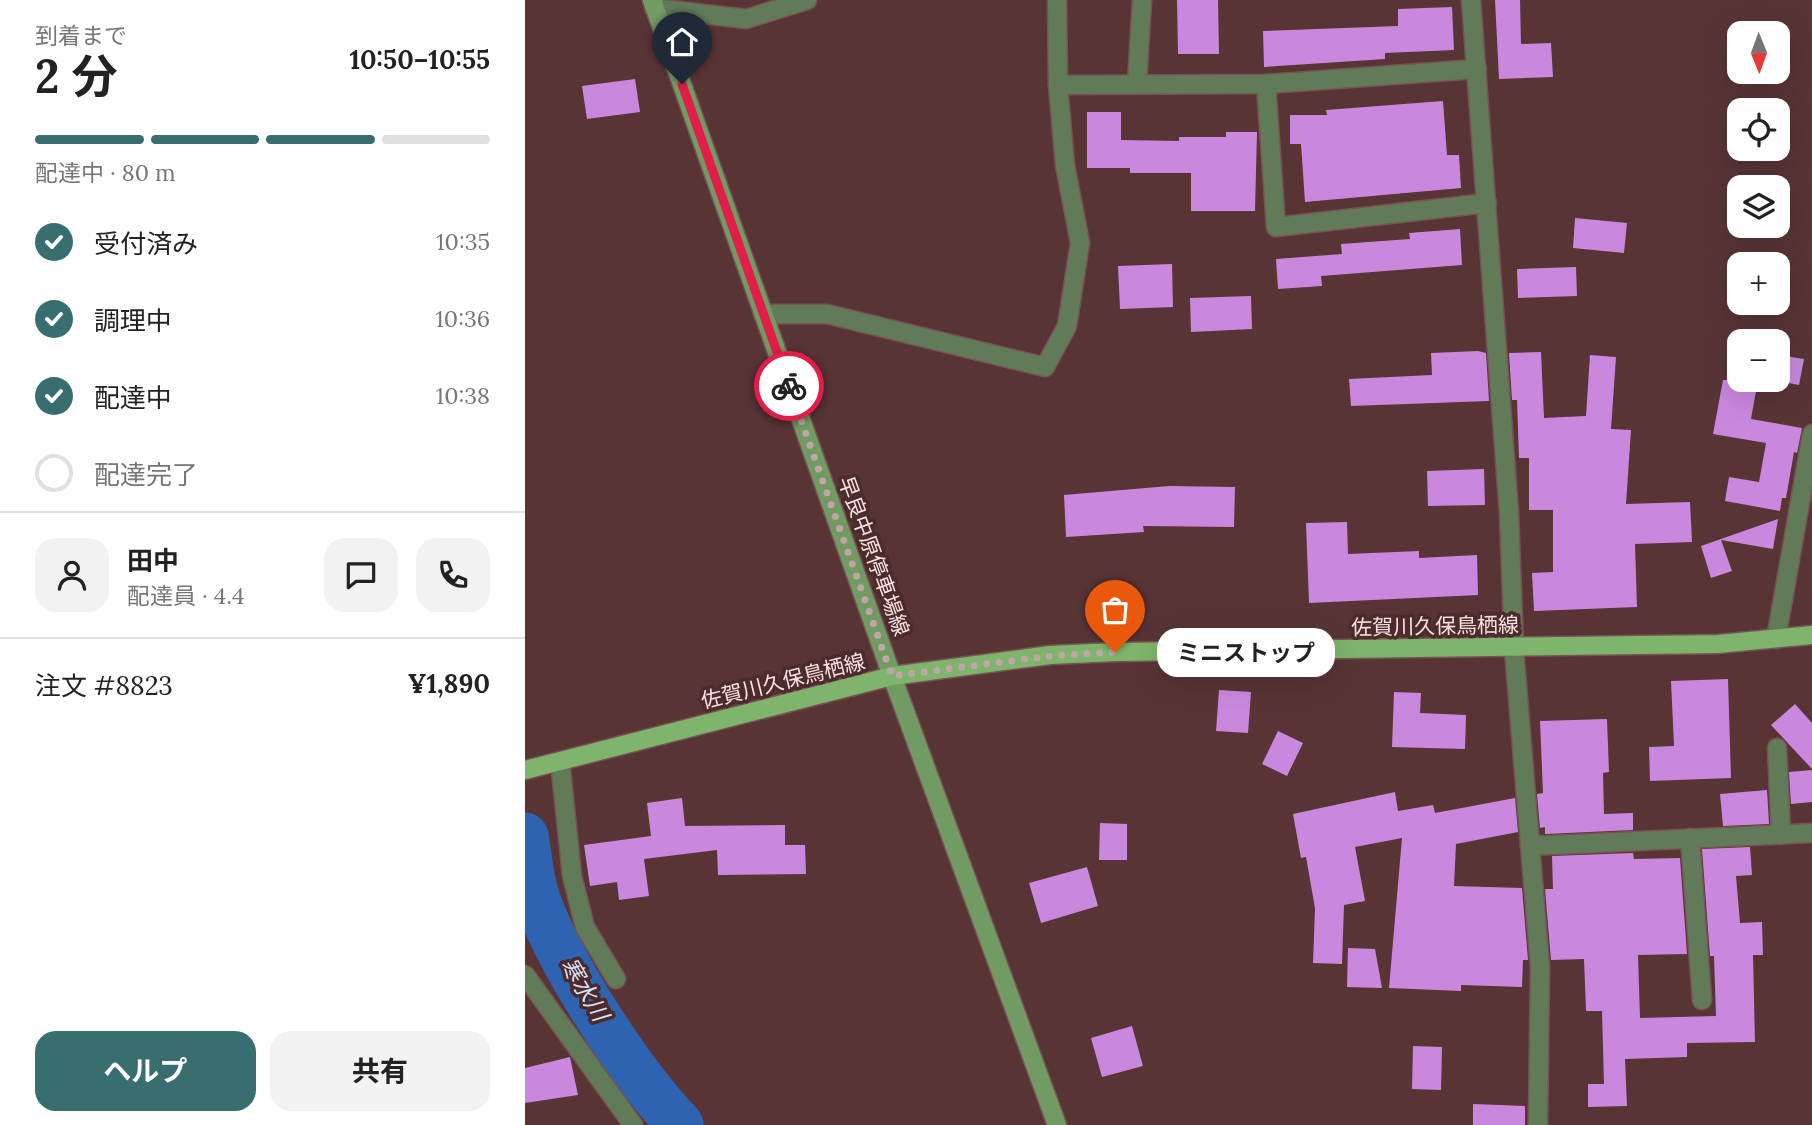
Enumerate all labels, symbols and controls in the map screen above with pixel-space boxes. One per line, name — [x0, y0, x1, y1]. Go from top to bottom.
pin — [652, 12.0, 712, 84]
text: 到着まで — [35, 21, 127, 50]
north arrow — [1727, 21, 1790, 84]
map controls — [1727, 21, 1790, 392]
icon: home — [663, 23, 701, 61]
text: 10:50–10:55 — [350, 43, 490, 76]
text: 2 分 — [35, 47, 118, 106]
button: locate — [1727, 98, 1790, 161]
text: 配達中 · 80 m — [35, 158, 176, 187]
button: layers — [1727, 175, 1790, 238]
icon: check — [35, 223, 73, 261]
text: 受付済み — [94, 227, 198, 260]
text: 10:35 — [436, 227, 490, 256]
button: + — [1727, 252, 1790, 315]
icon: check — [35, 300, 73, 338]
text: 調理中 — [94, 304, 172, 337]
text: 10:36 — [435, 304, 490, 333]
button: − — [1727, 329, 1790, 392]
courier — [754, 351, 824, 421]
icon: bike — [770, 367, 808, 405]
icon: check — [35, 377, 73, 415]
text: 配達中 — [94, 381, 172, 414]
text: 10:38 — [436, 381, 490, 410]
text: 配達完了 — [94, 458, 198, 491]
street label: 早良中原停車場線 — [833, 472, 915, 640]
button: person — [35, 538, 109, 612]
button: chat — [324, 538, 398, 612]
button: phone — [416, 538, 490, 612]
text: 田中 — [127, 544, 179, 577]
pin — [1085, 580, 1145, 652]
text: 配達員 · 4.4 — [127, 581, 244, 610]
icon: bag — [1096, 591, 1134, 629]
street label: 佐賀川久保鳥栖線 — [1351, 611, 1519, 641]
callout: ミニストップ — [1157, 628, 1335, 676]
text: ミニストップ — [1177, 638, 1315, 667]
street label: 佐賀川久保鳥栖線 — [698, 648, 868, 714]
text: ¥1,890 — [408, 667, 490, 700]
text: 注文 #8823 — [35, 669, 173, 702]
water label: 寒水川 — [555, 952, 617, 1029]
button: ヘルプ — [35, 1031, 256, 1111]
button: 共有 — [270, 1031, 490, 1111]

